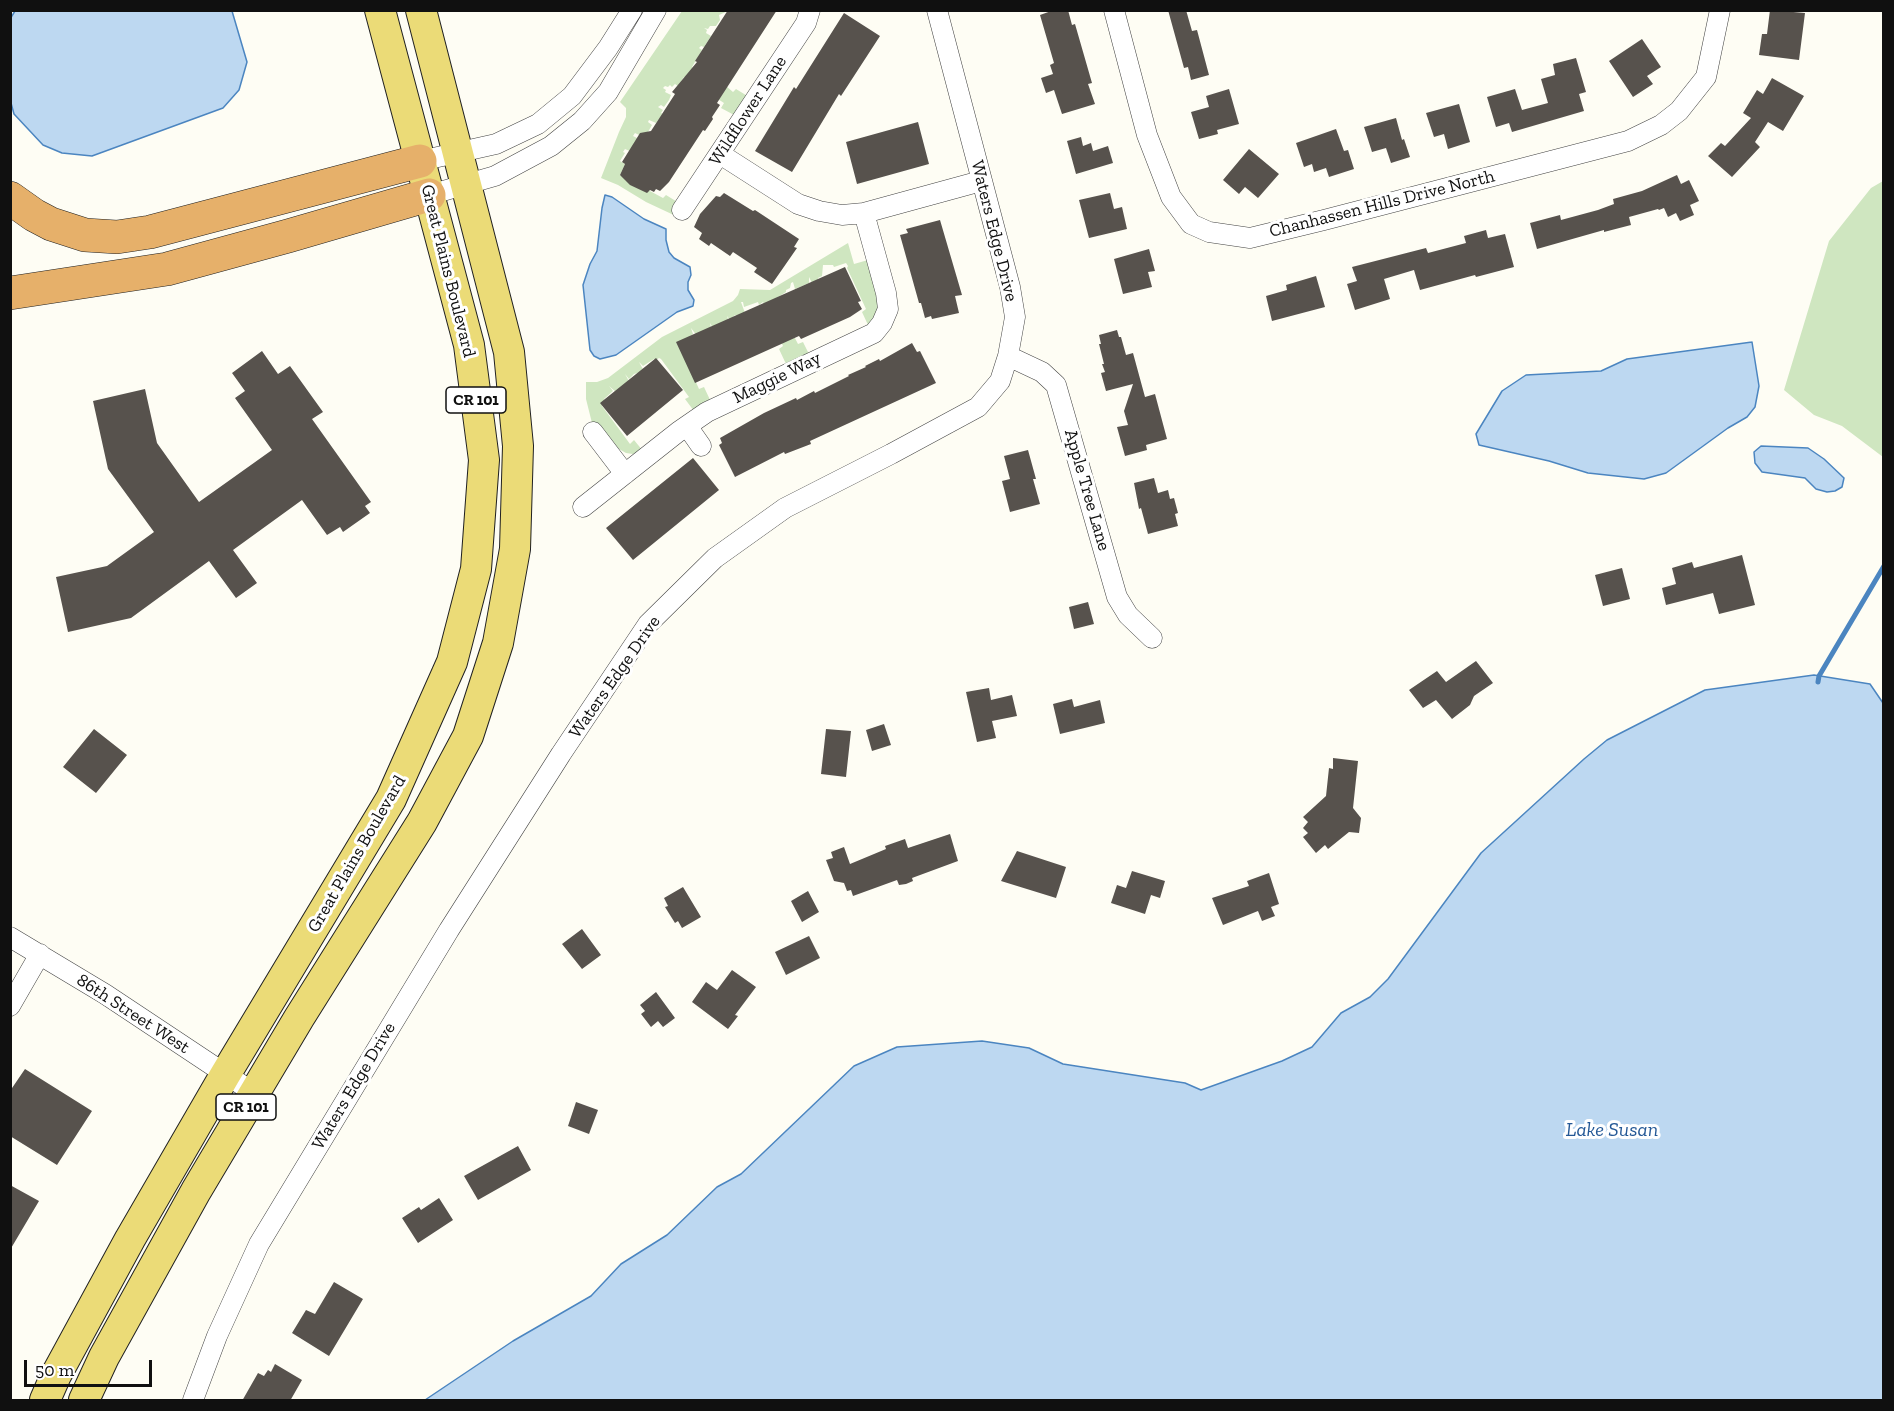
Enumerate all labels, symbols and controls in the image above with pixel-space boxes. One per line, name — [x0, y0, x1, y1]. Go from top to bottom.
street label: Wildflower Lane — [704, 52, 792, 170]
street label: Waters Edge Drive — [966, 158, 1022, 304]
street label: Chanhassen Hills Drive North — [1267, 166, 1497, 242]
street label: Great Plains Boulevard — [416, 182, 480, 360]
street label: Maggie Way — [729, 347, 825, 409]
road number: CR 101 — [446, 387, 506, 413]
street label: Apple Tree Lane — [1059, 427, 1115, 553]
street label: Waters Edge Drive — [565, 612, 665, 742]
street label: Great Plains Boulevard — [303, 772, 411, 936]
street label: 86th Street West — [72, 969, 194, 1059]
street label: Waters Edge Drive — [307, 1018, 401, 1154]
road number: CR 101 — [216, 1094, 276, 1120]
water label: Lake Susan — [1566, 1118, 1658, 1142]
scale bar — [27, 1348, 154, 1386]
text: 50 m — [35, 1359, 74, 1381]

